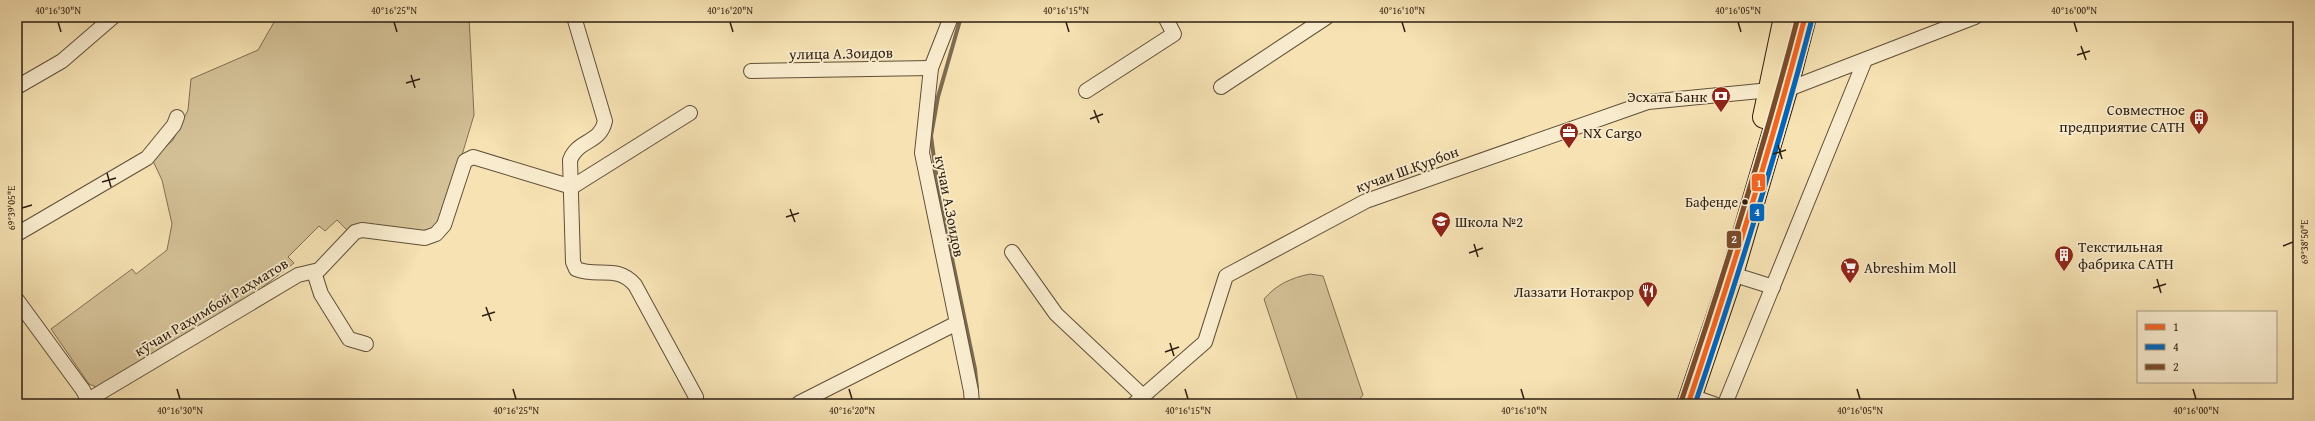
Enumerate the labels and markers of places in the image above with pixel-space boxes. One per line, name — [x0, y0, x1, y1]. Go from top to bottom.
bank icon: Эсxата Банк — [1710, 85, 1732, 113]
place label: Эсxата Банк — [1627, 86, 1707, 107]
place label: Совместное предприятие CATH — [2059, 99, 2185, 137]
building icon: Совместное предприятие CATH — [2188, 107, 2210, 135]
office icon: NX Cargo — [1558, 121, 1580, 149]
place label: NX Cargo — [1583, 122, 1642, 143]
place label: Бафенде — [1685, 192, 1738, 212]
marker: Бафенде — [1740, 197, 1750, 207]
school or university icon: Школа №2 — [1430, 210, 1452, 238]
place label: Школа №2 — [1455, 211, 1523, 232]
place label: Текстильная фабрика САТН — [2078, 236, 2174, 274]
building icon: Текстильная фабрика САТН — [2053, 244, 2075, 272]
supermarket icon: Abreshim Moll — [1839, 256, 1861, 284]
place label: Abreshim Moll — [1864, 257, 1956, 278]
restaurant icon: Лаззати Нотакрор — [1637, 280, 1659, 308]
place label: Лаззати Нотакрор — [1514, 281, 1634, 302]

